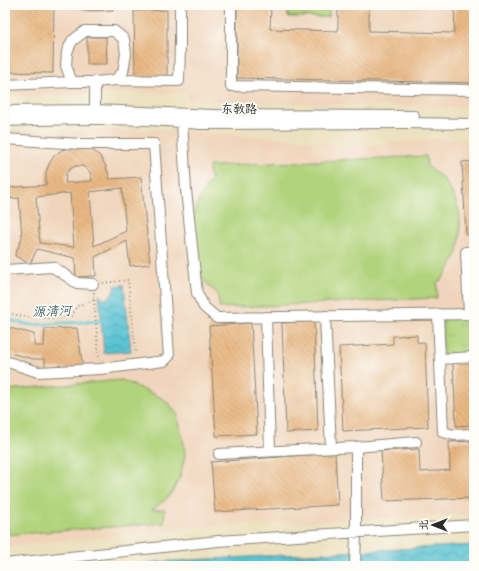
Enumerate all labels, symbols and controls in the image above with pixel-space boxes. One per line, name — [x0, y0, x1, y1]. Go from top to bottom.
street label: 东教路 — [221, 103, 257, 118]
water label: 源清河 — [32, 304, 74, 321]
north arrow — [413, 505, 453, 545]
text: 北 — [419, 520, 431, 531]

